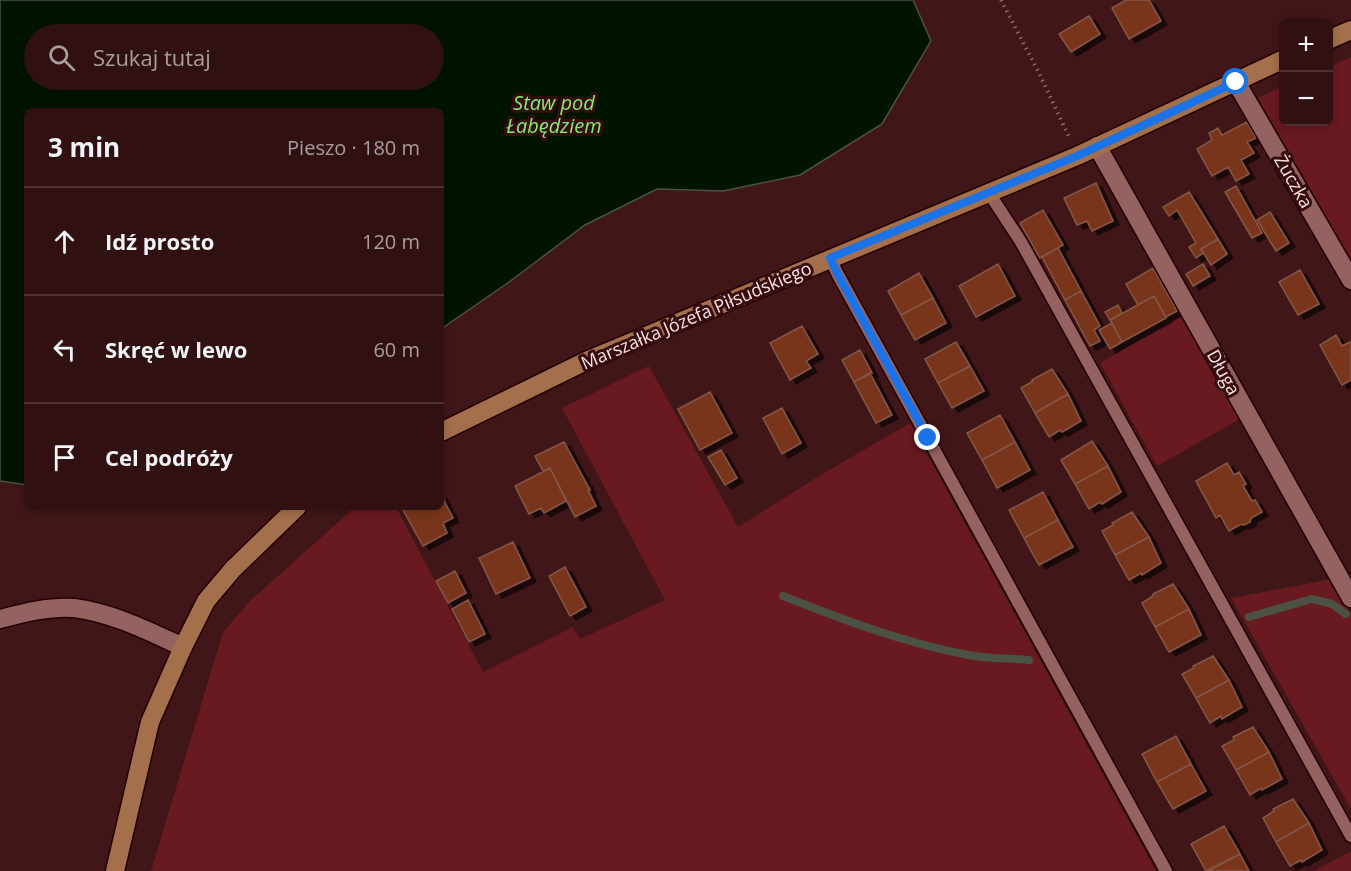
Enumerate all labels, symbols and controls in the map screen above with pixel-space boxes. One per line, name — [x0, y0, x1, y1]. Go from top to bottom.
map controls — [1279, 18, 1333, 126]
button: + — [1279, 18, 1333, 72]
search box — [24, 24, 444, 90]
icon: search — [45, 41, 78, 74]
text: Szukaj tutaj — [93, 42, 211, 72]
route start — [1222, 68, 1248, 94]
button: − — [1279, 72, 1333, 126]
water label: Staw pod Łabędziem — [506, 89, 602, 139]
text: 3 min — [48, 129, 120, 165]
text: Pieszo · 180 m — [287, 134, 420, 161]
street label: Żuczka — [1269, 150, 1319, 212]
icon: ahead — [48, 225, 81, 258]
text: Idź prosto — [105, 226, 214, 256]
text: 120 m — [362, 228, 420, 255]
street label: Marszałka Józefa Piłsudskiego — [577, 255, 815, 375]
icon: left — [48, 333, 81, 366]
text: Skręć w lewo — [105, 334, 247, 364]
text: 60 m — [373, 336, 420, 363]
street label: Długa — [1202, 345, 1246, 399]
route end — [914, 424, 940, 450]
icon: arrive — [48, 441, 81, 474]
text: Cel podróży — [105, 442, 233, 472]

